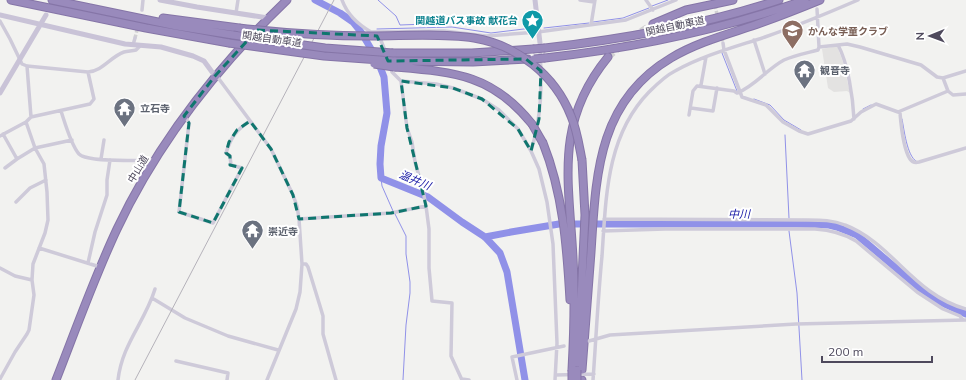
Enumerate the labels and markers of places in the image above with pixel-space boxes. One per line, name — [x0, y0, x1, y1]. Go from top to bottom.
place icon: 関越道バス事故 献花台 — [520, 7, 546, 40]
place label: 関越道バス事故 献花台 — [415, 14, 518, 27]
school or university icon: かんな学童クラブ — [779, 18, 805, 51]
place label: かんな学童クラブ — [808, 25, 888, 38]
temple icon: 観音寺 — [792, 57, 818, 90]
place label: 観音寺 — [820, 64, 850, 77]
temple icon: 立石寺 — [112, 95, 138, 128]
place label: 立石寺 — [140, 102, 170, 115]
temple icon: 崇近寺 — [240, 218, 266, 251]
place label: 崇近寺 — [268, 225, 298, 238]

